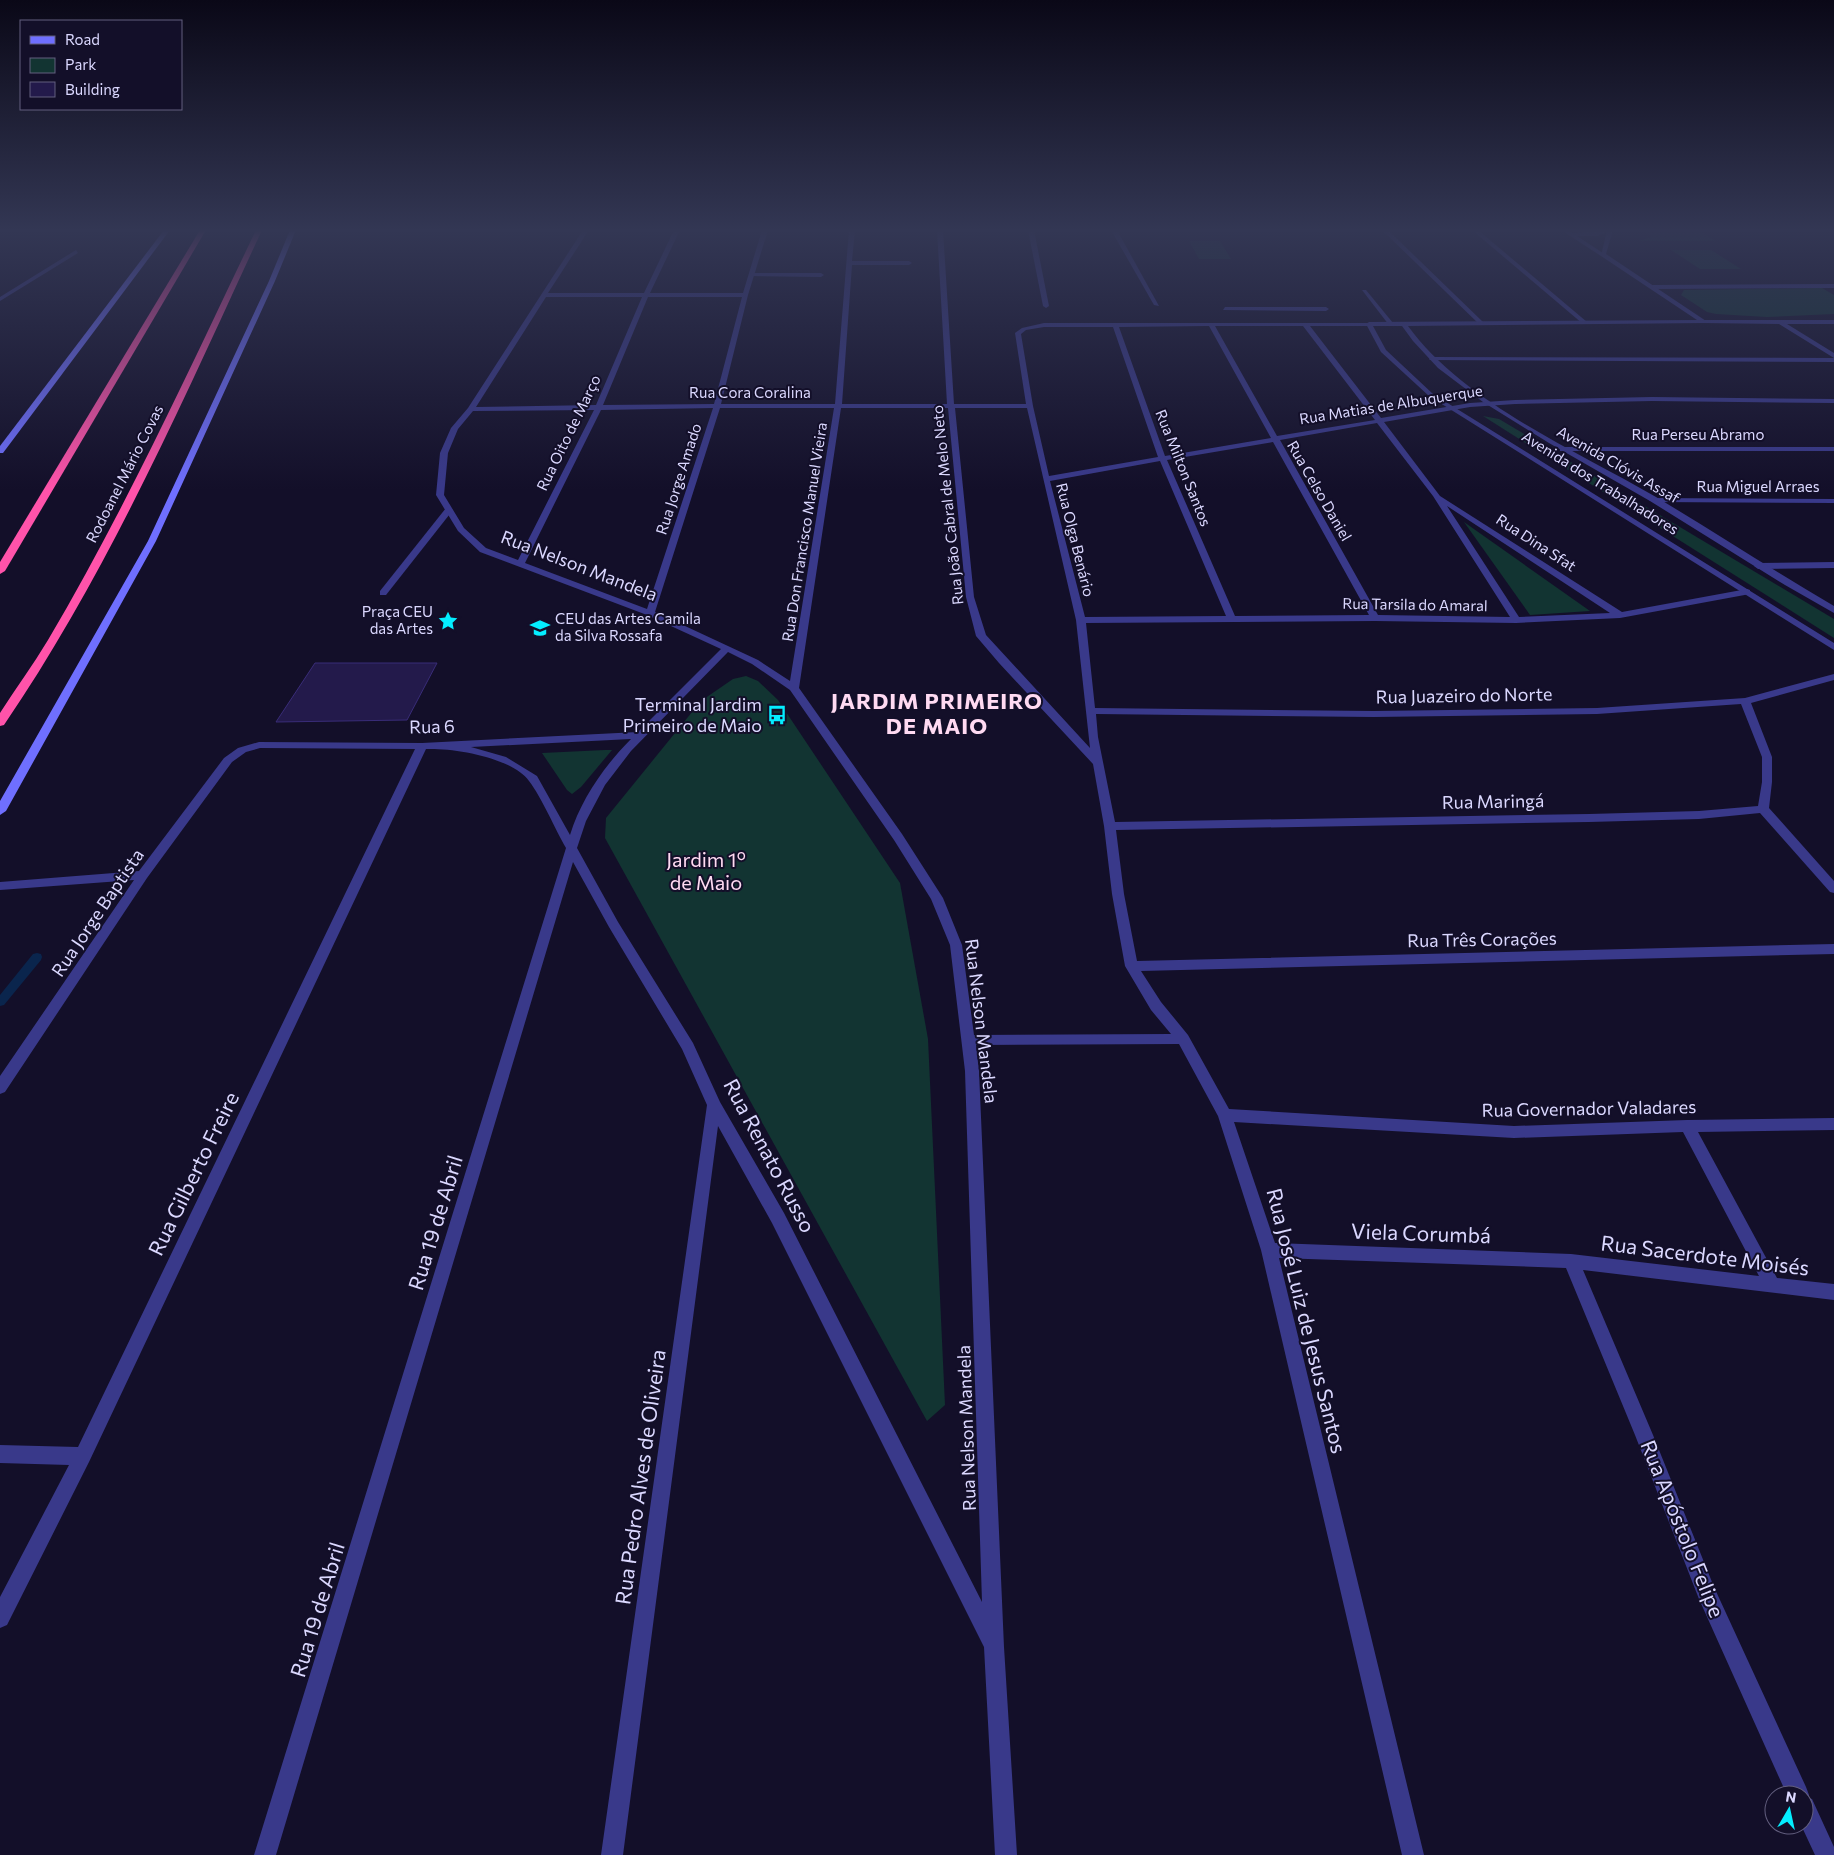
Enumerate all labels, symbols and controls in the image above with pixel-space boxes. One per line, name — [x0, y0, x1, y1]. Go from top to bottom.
legend — [20, 20, 182, 110]
text: Road — [65, 30, 100, 48]
text: Park — [65, 55, 96, 73]
text: Building — [65, 80, 120, 98]
street label: Rua Oito de Março — [532, 372, 604, 493]
street label: Rua Matias de Albuquerque — [1298, 381, 1484, 427]
street label: Rua Cora Coralina — [689, 383, 811, 401]
street label: Rodoanel Mário Covas — [82, 402, 167, 545]
street label: Rua João Cabral de Melo Neto — [928, 404, 966, 606]
street label: Rua Milton Santos — [1152, 407, 1216, 529]
street label: Rua Jorge Amado — [652, 421, 705, 537]
street label: Rua Don Francisco Manuel Vieira — [778, 421, 830, 643]
street label: Avenida Clóvis Assaf — [1554, 422, 1683, 507]
street label: Rua Perseu Abramo — [1632, 425, 1764, 443]
street label: Avenida dos Trabalhadores — [1519, 426, 1682, 538]
street label: Rua Celso Daniel — [1284, 437, 1356, 544]
street label: Rua Miguel Arraes — [1696, 477, 1820, 495]
street label: Rua Olga Benário — [1053, 481, 1099, 599]
street label: Rua Dina Sfat — [1493, 510, 1580, 575]
street label: Rua Nelson Mandela — [498, 525, 661, 605]
street label: Rua Tarsila do Amaral — [1342, 594, 1488, 614]
place label: Praça CEU das Artes — [362, 602, 433, 637]
place label: CEU das Artes Camila da Silva Rossafa — [555, 609, 701, 644]
place icon: Praça CEU das Artes — [437, 610, 459, 632]
school or university icon: CEU das Artes Camila da Silva Rossafa — [529, 617, 551, 639]
street label: Rua Juazeiro do Norte — [1376, 682, 1552, 708]
district label: JARDIM PRIMEIRO DE MAIO — [831, 687, 1043, 739]
place label: Terminal Jardim Primeiro de Maio — [623, 693, 762, 736]
bus stop icon: Terminal Jardim Primeiro de Maio — [766, 704, 788, 726]
street label: Rua 6 — [409, 715, 455, 737]
street label: Rua Maringá — [1442, 789, 1544, 813]
street label: Rua Jorge Baptista — [46, 844, 148, 980]
district label: Jardim 1º de Maio — [666, 847, 746, 894]
street label: Rua Três Corações — [1407, 927, 1557, 951]
street label: Rua Nelson Mandela — [961, 937, 1003, 1105]
street label: Rua Renato Russo — [719, 1074, 821, 1236]
street label: Rua Gilberto Freire — [142, 1087, 243, 1259]
street label: Rua Governador Valadares — [1481, 1095, 1697, 1121]
street label: Rua 19 de Abril — [402, 1152, 467, 1293]
street label: Rua José Luiz de Jesus Santos — [1262, 1185, 1353, 1456]
street label: Viela Corumbá — [1351, 1218, 1491, 1247]
street label: Rua Sacerdote Moisés — [1600, 1229, 1811, 1280]
street label: Rua Nelson Mandela — [952, 1345, 980, 1511]
street label: Rua Pedro Alves de Oliveira — [609, 1348, 670, 1606]
street label: Rua Apóstolo Felipe — [1636, 1436, 1730, 1621]
street label: Rua 19 de Abril — [284, 1539, 349, 1680]
north arrow — [1764, 1785, 1814, 1835]
text: N — [1785, 1787, 1798, 1806]

